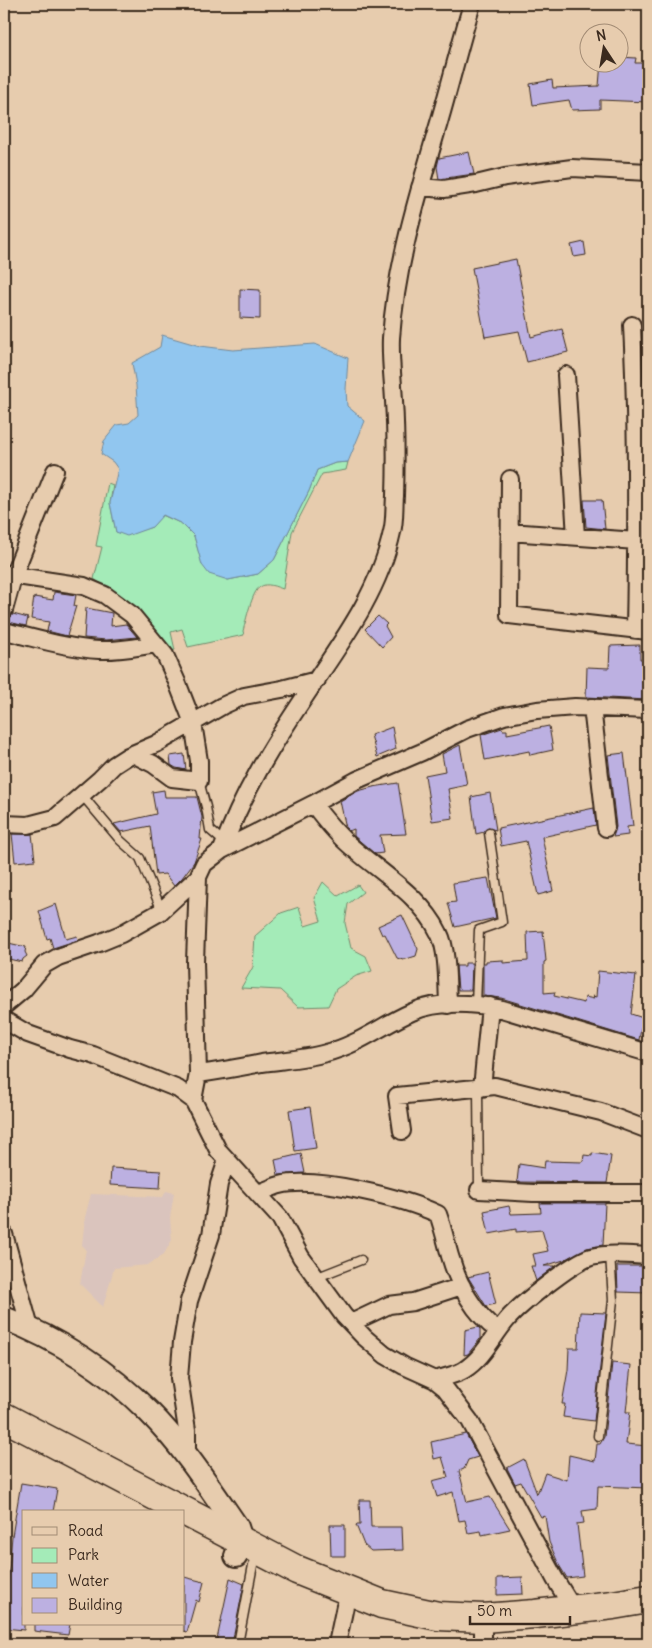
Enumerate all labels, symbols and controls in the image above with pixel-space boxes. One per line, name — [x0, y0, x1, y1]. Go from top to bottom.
north arrow — [580, 22, 630, 72]
text: N — [595, 25, 608, 45]
legend — [22, 1510, 185, 1626]
text: Road — [68, 1521, 103, 1540]
text: Park — [68, 1545, 99, 1564]
text: Water — [68, 1571, 109, 1590]
scale bar — [470, 1593, 570, 1625]
text: Building — [68, 1595, 123, 1614]
text: 50 m — [477, 1601, 512, 1620]

